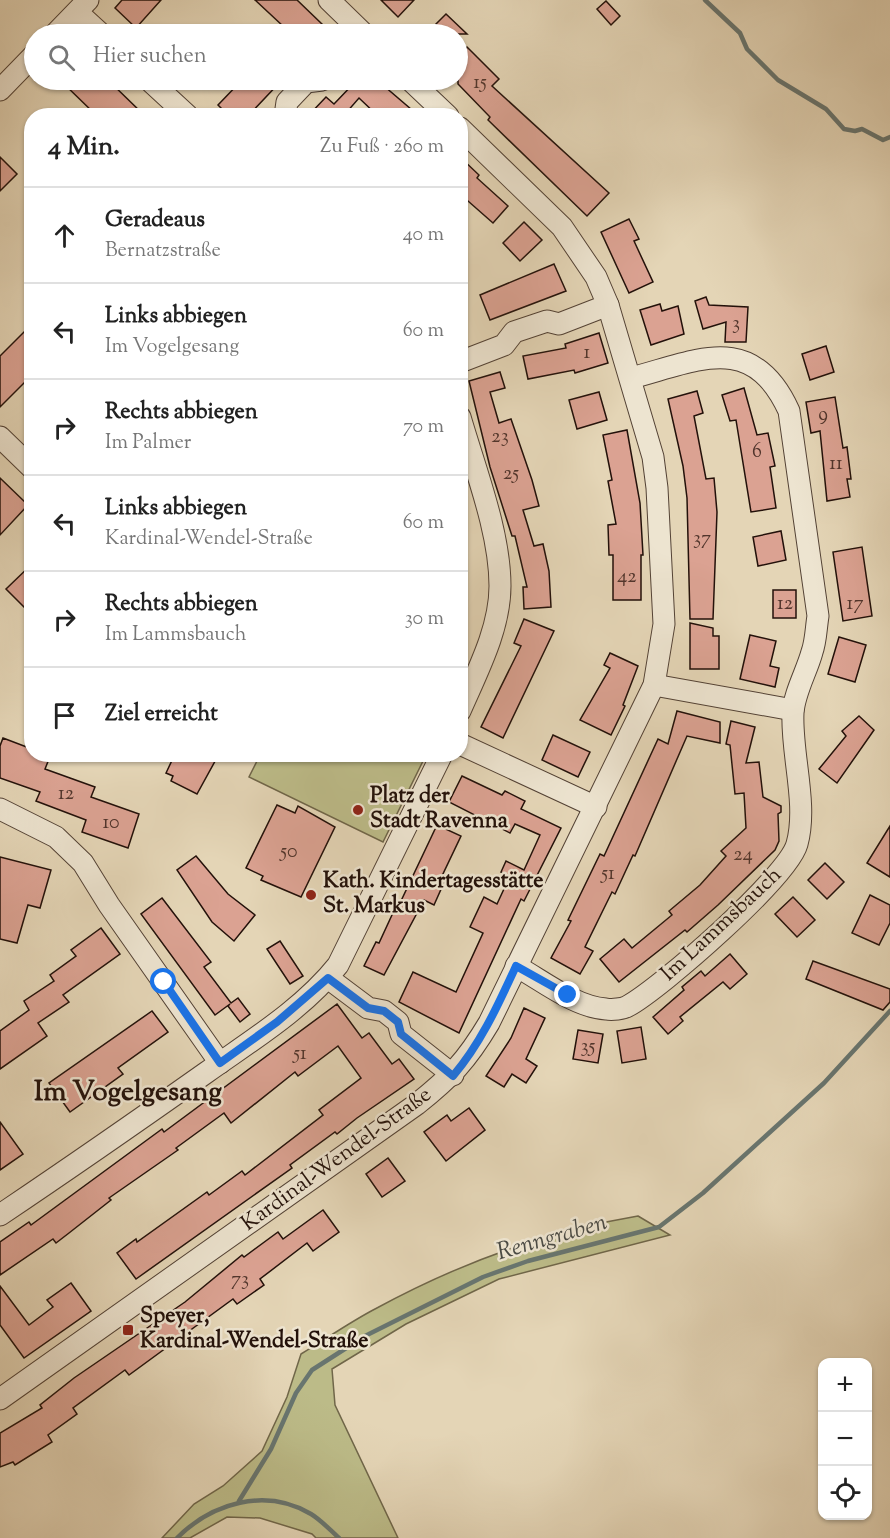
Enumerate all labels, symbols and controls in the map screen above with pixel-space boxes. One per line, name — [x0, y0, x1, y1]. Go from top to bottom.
search box — [24, 24, 468, 90]
icon: search — [45, 41, 78, 74]
text: Hier suchen — [93, 41, 207, 73]
house number: 15 — [473, 69, 487, 98]
text: 4 Min. — [48, 129, 120, 166]
text: Zu Fuß · 260 m — [320, 133, 444, 162]
text: Geradeaus — [105, 205, 205, 237]
icon: ahead — [48, 219, 81, 252]
text: 40 m — [403, 221, 444, 250]
text: Bernatzstraße — [105, 237, 221, 266]
text: Links abbiegen — [105, 301, 247, 333]
house number: 3 — [732, 310, 740, 339]
icon: left — [48, 315, 81, 348]
text: 60 m — [403, 317, 444, 346]
text: Im Vogelgesang — [105, 333, 239, 362]
house number: 1 — [584, 339, 591, 368]
text: Rechts abbiegen — [105, 397, 258, 429]
house number: 9 — [818, 401, 828, 430]
icon: right — [48, 411, 81, 444]
text: 70 m — [403, 413, 444, 442]
house number: 23 — [491, 423, 509, 452]
text: Im Palmer — [105, 429, 191, 458]
house number: 6 — [752, 438, 762, 467]
house number: 11 — [829, 450, 843, 479]
house number: 25 — [503, 460, 519, 489]
text: Links abbiegen — [105, 493, 247, 525]
icon: left — [48, 507, 81, 540]
text: 60 m — [403, 509, 444, 538]
text: Kardinal-Wendel-Straße — [105, 525, 313, 554]
house number: 37 — [693, 525, 711, 554]
house number: 42 — [617, 563, 637, 592]
text: Rechts abbiegen — [105, 589, 258, 621]
house number: 12 — [777, 590, 793, 619]
house number: 17 — [847, 590, 863, 619]
icon: right — [48, 603, 81, 636]
text: 30 m — [405, 605, 444, 634]
text: Im Lammsbauch — [105, 621, 246, 650]
icon: arrive — [48, 699, 81, 732]
text: Ziel erreicht — [105, 699, 218, 731]
house number: 12 — [58, 780, 74, 809]
place label: Platz der Stadt Ravenna — [370, 781, 509, 838]
marker: Platz der Stadt Ravenna — [351, 803, 365, 817]
house number: 10 — [102, 809, 120, 838]
house number: 50 — [279, 838, 298, 867]
house number: 24 — [733, 841, 753, 870]
house number: 51 — [600, 860, 615, 889]
street label: Im Lammsbauch — [654, 860, 790, 990]
place label: Kath. Kindertagesstätte St. Markus — [323, 866, 543, 923]
marker: Kath. Kindertagesstätte St. Markus — [304, 888, 318, 902]
route start — [150, 968, 176, 994]
route end — [554, 981, 580, 1007]
house number: 35 — [581, 1033, 596, 1062]
house number: 51 — [292, 1040, 307, 1069]
district label: Im Vogelgesang — [34, 1073, 222, 1113]
street label: Kardinal-Wendel-Straße — [235, 1080, 439, 1240]
water label: Renngraben — [493, 1206, 612, 1270]
house number: 73 — [231, 1266, 249, 1295]
place label: Speyer, Kardinal-Wendel-Straße — [140, 1301, 369, 1358]
marker: Speyer, Kardinal-Wendel-Straße — [121, 1323, 135, 1337]
map controls — [818, 1358, 872, 1520]
button: + — [818, 1358, 872, 1412]
button: − — [818, 1412, 872, 1466]
button: locate — [818, 1466, 872, 1520]

